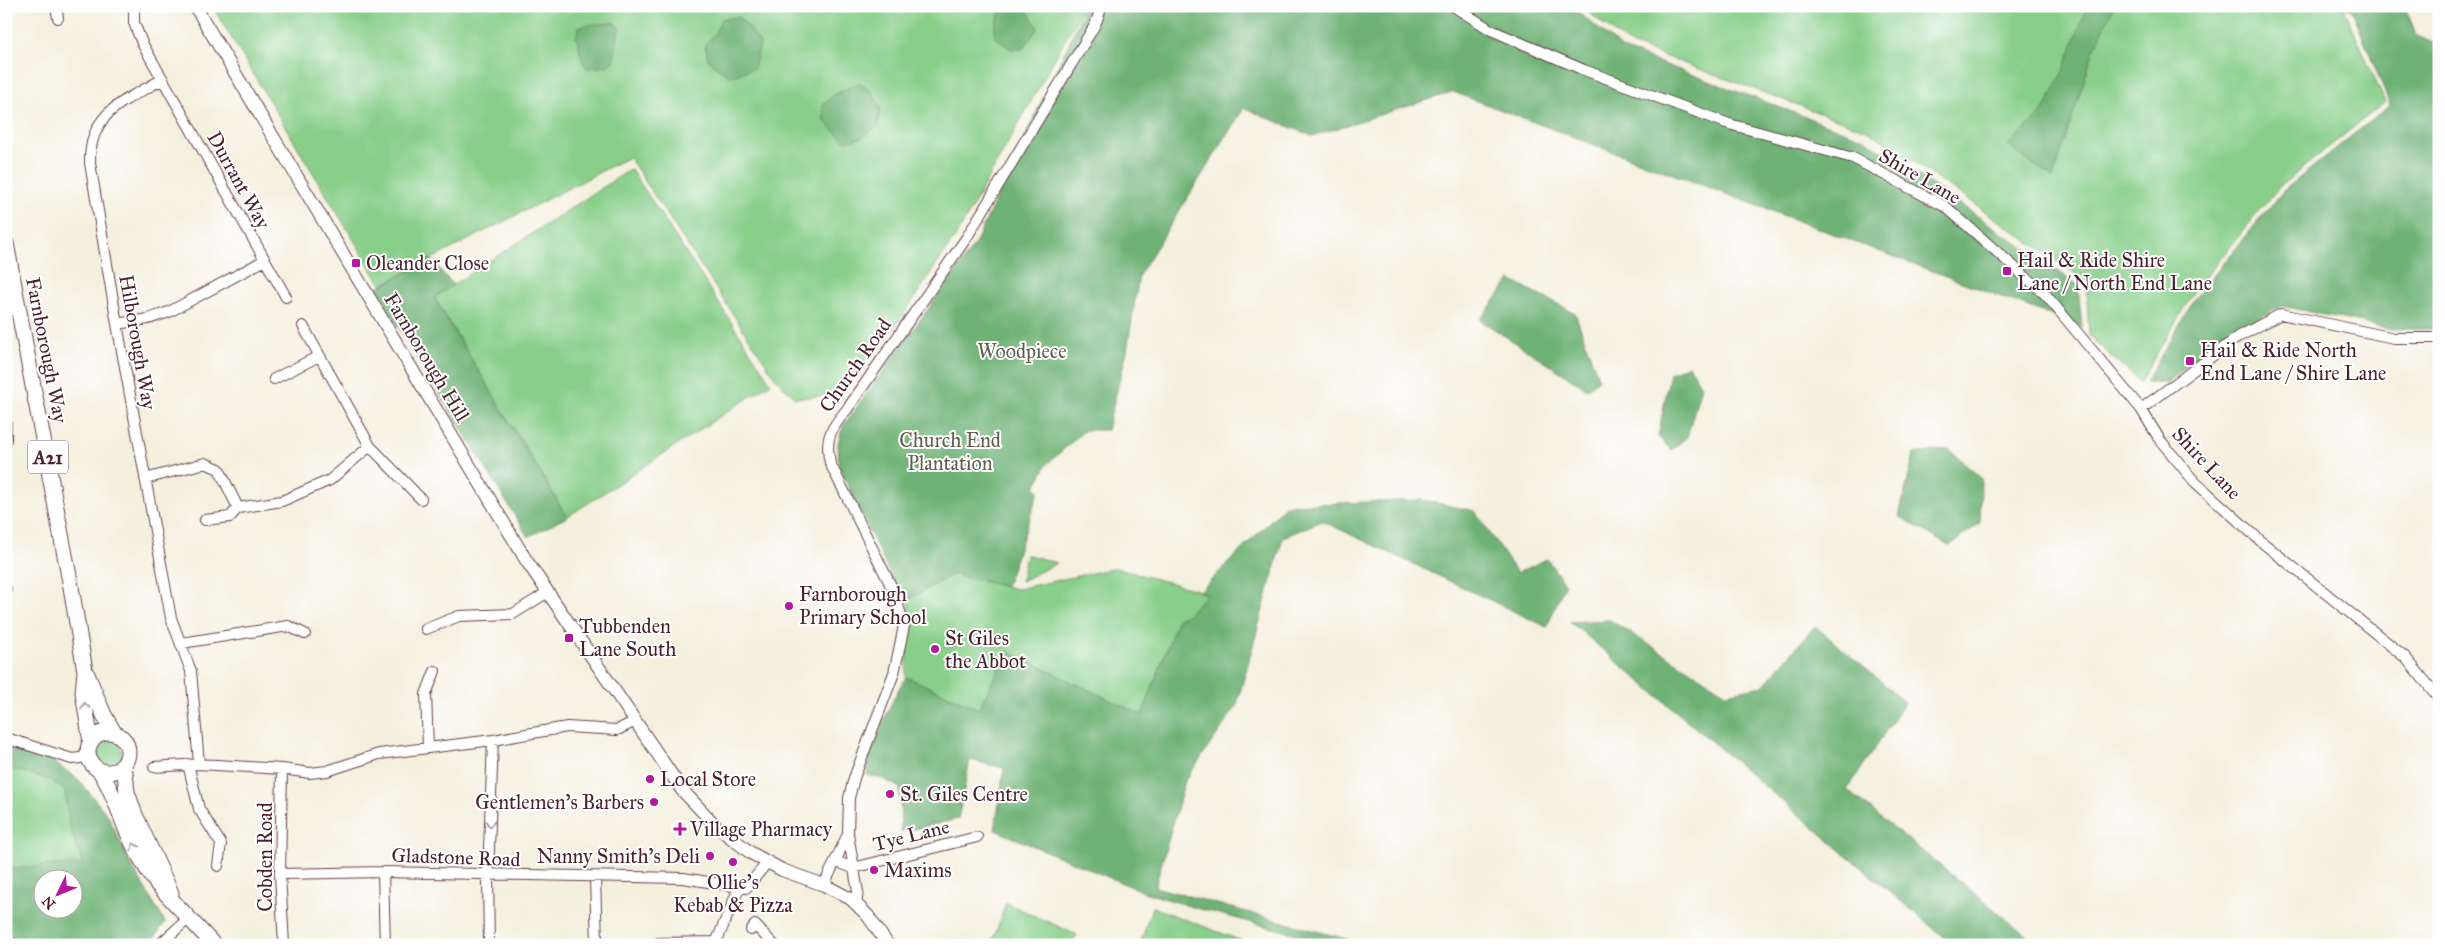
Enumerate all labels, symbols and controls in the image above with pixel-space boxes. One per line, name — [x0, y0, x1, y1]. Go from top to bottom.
street label: Durrant Way — [202, 127, 276, 233]
street label: Shire Lane — [1875, 143, 1965, 209]
place label: Hail & Ride Shire Lane / North End Lane — [2017, 248, 2212, 295]
place label: Oleander Close — [366, 251, 489, 275]
marker: Oleander Close — [350, 257, 362, 269]
marker: Hail & Ride Shire Lane / North End Lane — [2001, 265, 2013, 277]
street label: Hilborough Way — [113, 273, 162, 412]
street label: Farnborough Way — [20, 275, 73, 426]
street label: Farnborough Hill — [378, 288, 475, 427]
street label: Church Road — [814, 313, 896, 417]
place label: Hail & Ride North End Lane / Shire Lane — [2200, 338, 2386, 385]
park label: Woodpiece — [977, 339, 1067, 363]
marker: Hail & Ride North End Lane / Shire Lane — [2184, 355, 2196, 367]
street label: Shire Lane — [2167, 422, 2247, 504]
park label: Church End Plantation — [899, 428, 1001, 475]
road number: A21 — [28, 441, 68, 474]
place label: Farnborough Primary School — [799, 582, 927, 629]
marker: Farnborough Primary School — [783, 600, 795, 612]
place label: Tubbenden Lane South — [579, 614, 676, 661]
place label: St Giles the Abbot — [945, 626, 1026, 673]
marker: Tubbenden Lane South — [563, 632, 575, 644]
marker: St Giles the Abbot — [929, 643, 941, 655]
one-way arrow — [81, 702, 91, 711]
place label: Local Store — [660, 767, 756, 791]
marker: Local Store — [644, 773, 656, 785]
place label: St. Giles Centre — [900, 782, 1028, 806]
marker: St. Giles Centre — [884, 788, 896, 800]
place label: Gentlemen’s Barbers — [475, 790, 644, 814]
marker: Gentlemen’s Barbers — [648, 796, 660, 808]
street label: Cobden Road — [253, 802, 277, 912]
street label: Tye Lane — [870, 814, 952, 856]
place label: Village Pharmacy — [689, 817, 833, 842]
one-way arrow — [484, 820, 495, 828]
marker: Village Pharmacy — [674, 823, 686, 835]
one-way arrow — [130, 842, 140, 851]
street label: Gladstone Road — [391, 843, 521, 871]
place label: Nanny Smith's Deli — [537, 844, 700, 868]
marker: Nanny Smith's Deli — [704, 850, 716, 862]
marker: Ollie's Kebab & Pizza — [727, 856, 739, 868]
place label: Maxims — [884, 858, 952, 882]
marker: Maxims — [868, 864, 880, 876]
north arrow — [32, 868, 82, 918]
place label: Ollie's Kebab & Pizza — [673, 870, 793, 917]
text: N — [39, 892, 59, 913]

